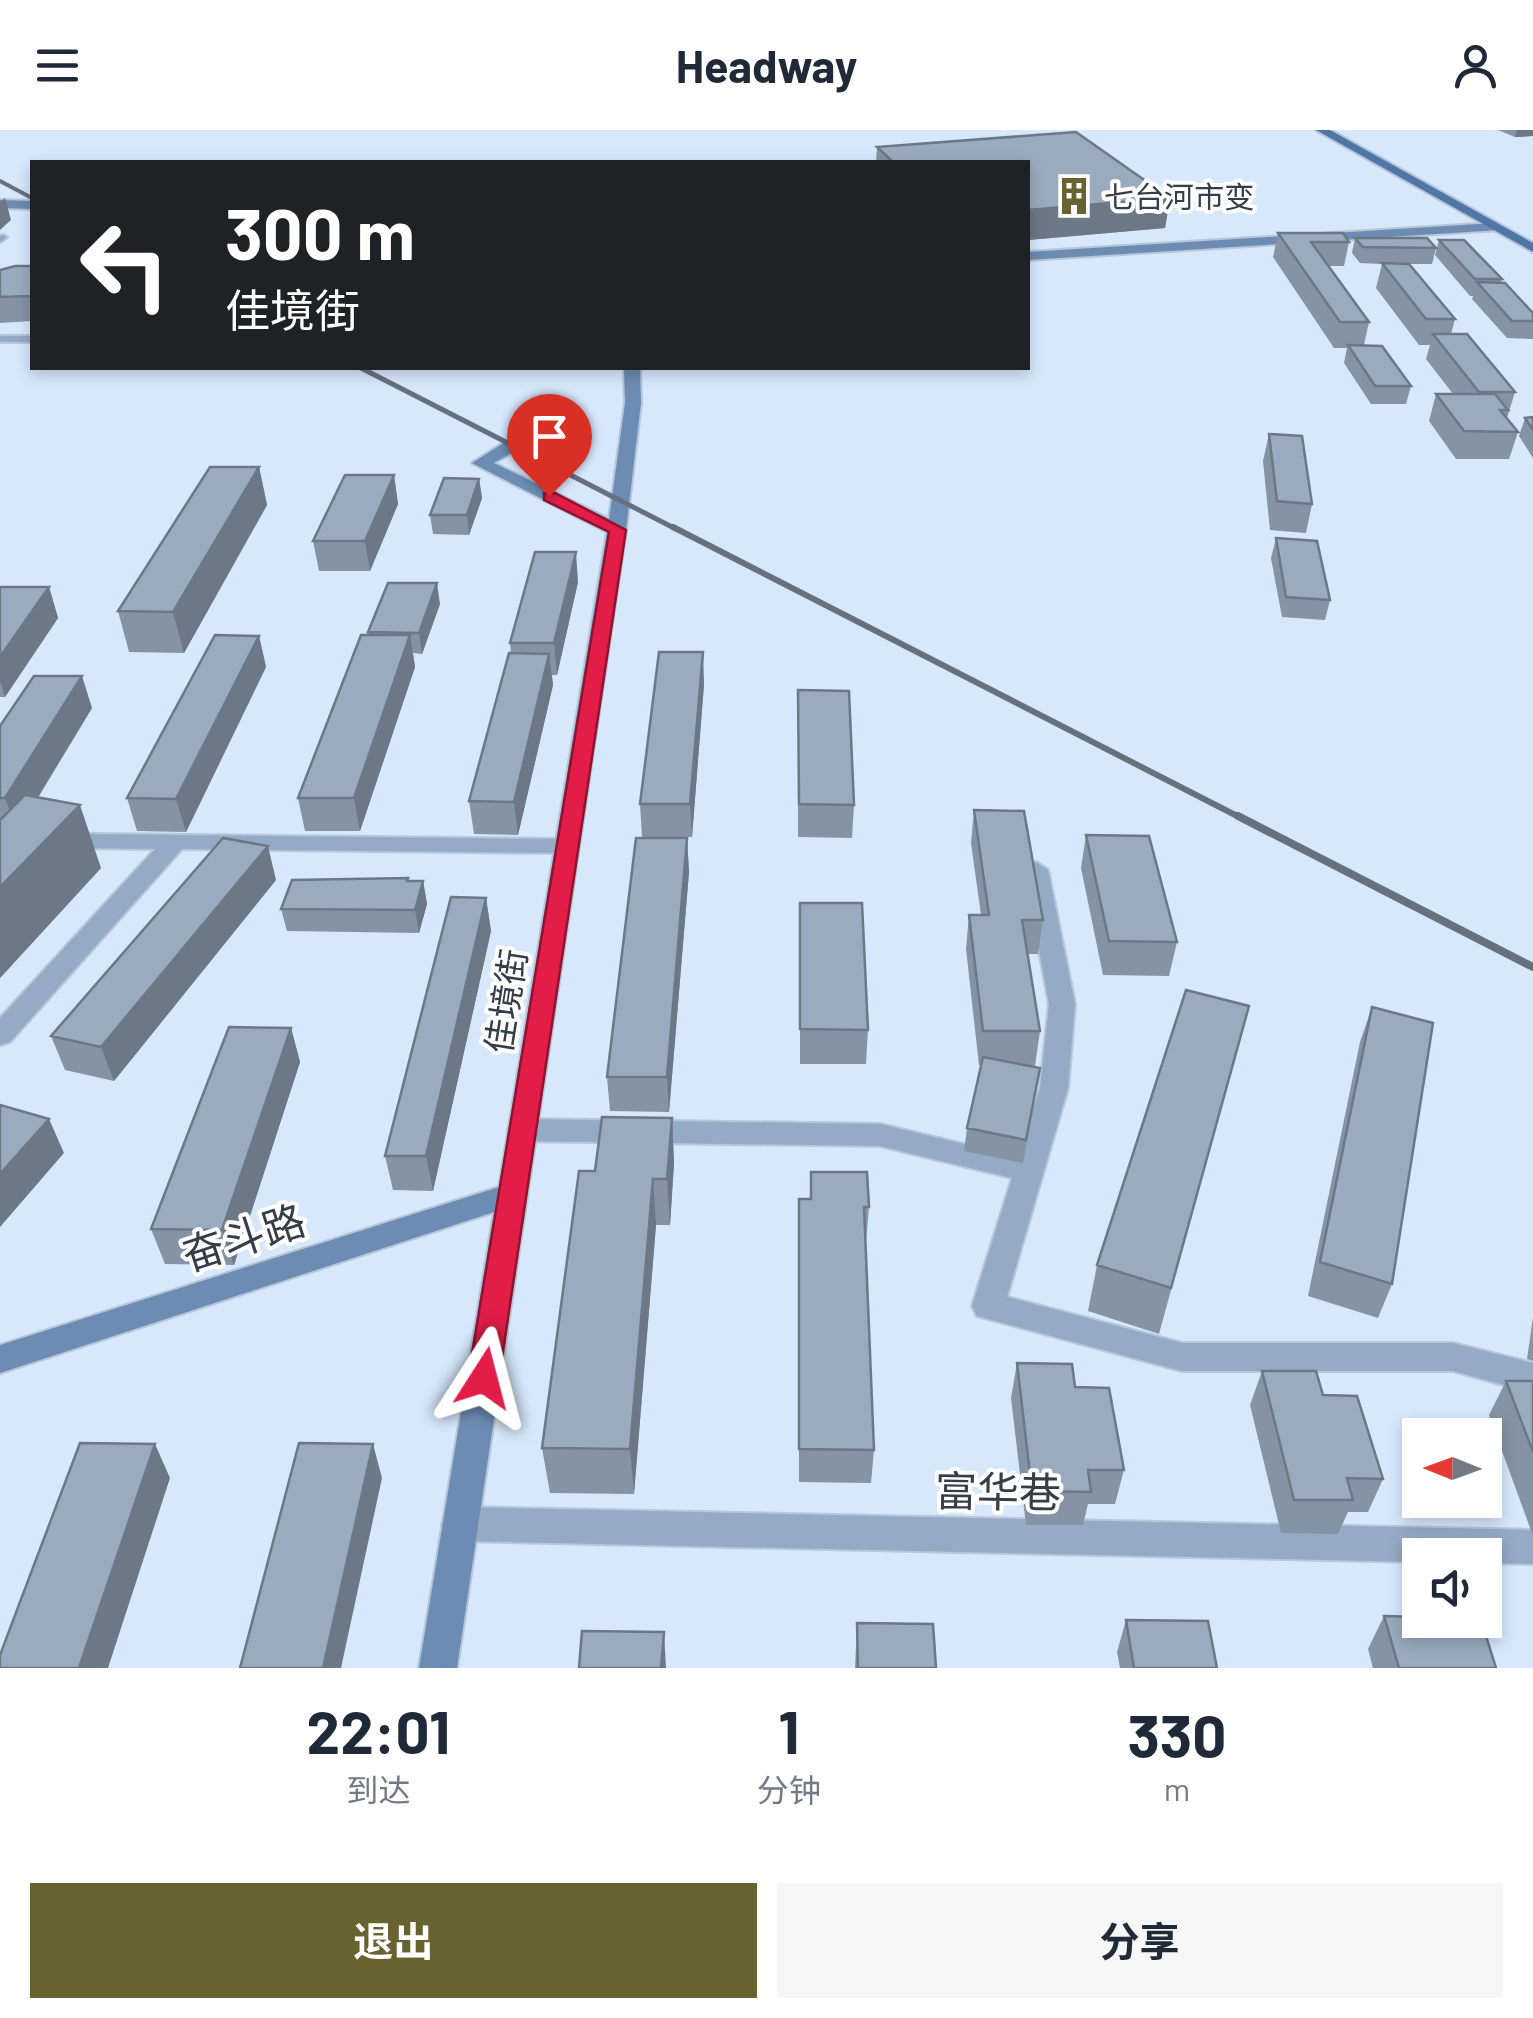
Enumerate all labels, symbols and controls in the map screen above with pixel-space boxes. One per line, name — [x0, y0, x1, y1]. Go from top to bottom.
icon: menu — [30, 38, 85, 93]
text: Headway — [676, 38, 857, 92]
icon: person — [1448, 38, 1503, 93]
building icon: 七台河市变 — [1053, 175, 1095, 217]
place label: 七台河市变 — [1104, 178, 1254, 214]
text: 300 m — [225, 190, 415, 274]
icon: left — [60, 200, 190, 330]
text: 佳境街 — [225, 282, 360, 336]
pin — [507, 394, 592, 497]
icon: arrive — [522, 409, 577, 464]
street label: 佳境街 — [476, 946, 534, 1056]
street label: 奋斗路 — [175, 1193, 311, 1279]
position arrow — [432, 1326, 536, 1430]
north arrow — [1402, 1418, 1502, 1518]
map controls — [1402, 1418, 1502, 1638]
street label: 富华巷 — [935, 1464, 1061, 1516]
button: sound — [1402, 1538, 1502, 1638]
text: 22:01 — [307, 1694, 450, 1766]
text: 1 — [778, 1694, 800, 1766]
text: 330 — [1127, 1698, 1226, 1770]
text: m — [1164, 1769, 1190, 1807]
text: 到达 — [346, 1770, 410, 1808]
text: 分钟 — [757, 1770, 821, 1808]
button: 退出 — [30, 1883, 757, 1998]
button: 分享 — [777, 1883, 1503, 1998]

